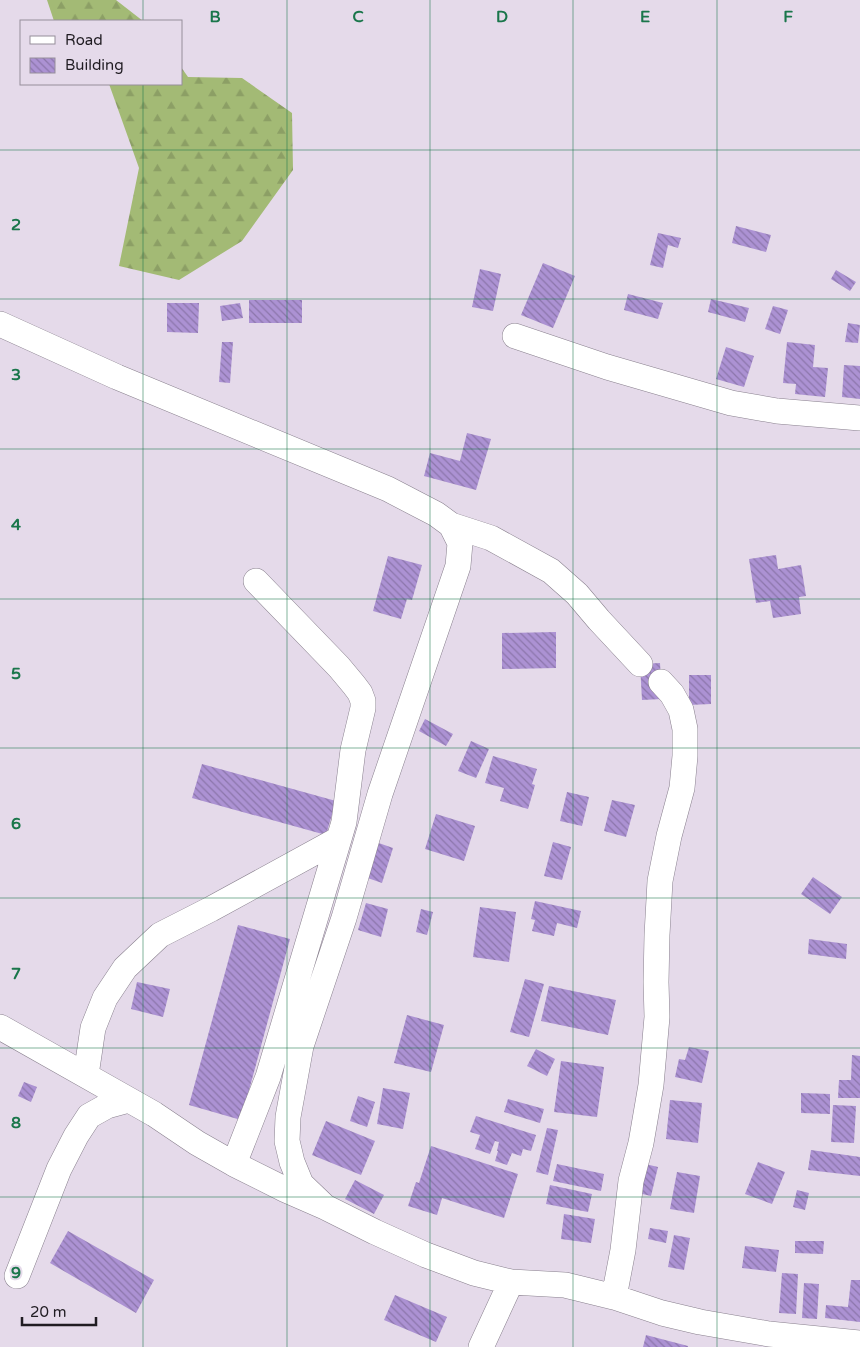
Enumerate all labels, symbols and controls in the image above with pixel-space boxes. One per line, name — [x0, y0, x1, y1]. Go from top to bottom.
text: B — [209, 7, 221, 27]
text: C — [352, 7, 364, 27]
text: D — [496, 7, 508, 27]
text: E — [640, 7, 650, 27]
text: F — [783, 7, 793, 27]
legend — [20, 20, 182, 85]
text: Road — [65, 31, 103, 49]
text: Building — [65, 56, 124, 74]
text: 2 — [11, 215, 21, 235]
text: 3 — [11, 365, 21, 385]
text: 4 — [11, 515, 21, 535]
text: 5 — [11, 664, 21, 684]
text: 6 — [11, 814, 21, 834]
text: 7 — [11, 964, 21, 984]
text: 8 — [11, 1113, 21, 1133]
text: 9 — [11, 1263, 21, 1283]
scale bar — [22, 1294, 96, 1326]
text: 20 m — [30, 1303, 67, 1321]

